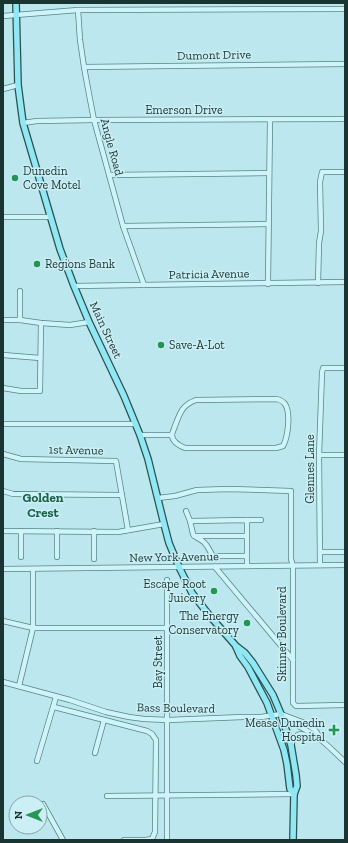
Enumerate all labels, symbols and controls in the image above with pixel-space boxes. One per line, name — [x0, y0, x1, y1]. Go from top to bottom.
street label: Dumont Drive — [177, 47, 251, 63]
street label: Emerson Drive — [145, 103, 223, 117]
street label: Angle Road — [98, 117, 126, 177]
place label: Dunedin Cove Motel — [23, 164, 81, 192]
marker: Dunedin Cove Motel — [10, 173, 20, 183]
place label: Regions Bank — [45, 257, 116, 271]
marker: Regions Bank — [32, 259, 42, 269]
street label: Patricia Avenue — [169, 266, 250, 282]
street label: Main Street — [87, 299, 125, 361]
place label: Save-A-Lot — [169, 338, 225, 352]
marker: Save-A-Lot — [156, 340, 166, 350]
street label: Glennes Lane — [303, 434, 317, 504]
street label: 1st Avenue — [49, 443, 104, 457]
district label: Golden Crest — [23, 490, 64, 520]
street label: New York Avenue — [129, 549, 219, 565]
place label: Escape Root Juicery — [143, 577, 207, 605]
marker: Escape Root Juicery — [209, 586, 219, 596]
street label: Skinner Boulevard — [275, 586, 289, 682]
place label: The Energy Conservatory — [169, 609, 240, 637]
marker: The Energy Conservatory — [242, 618, 252, 628]
street label: Bay Street — [151, 635, 165, 688]
street label: Bass Boulevard — [137, 700, 216, 716]
place label: Mease Dunedin Hospital — [245, 716, 325, 744]
marker: Mease Dunedin Hospital — [328, 724, 340, 736]
north arrow — [8, 795, 48, 835]
text: N — [12, 810, 25, 819]

